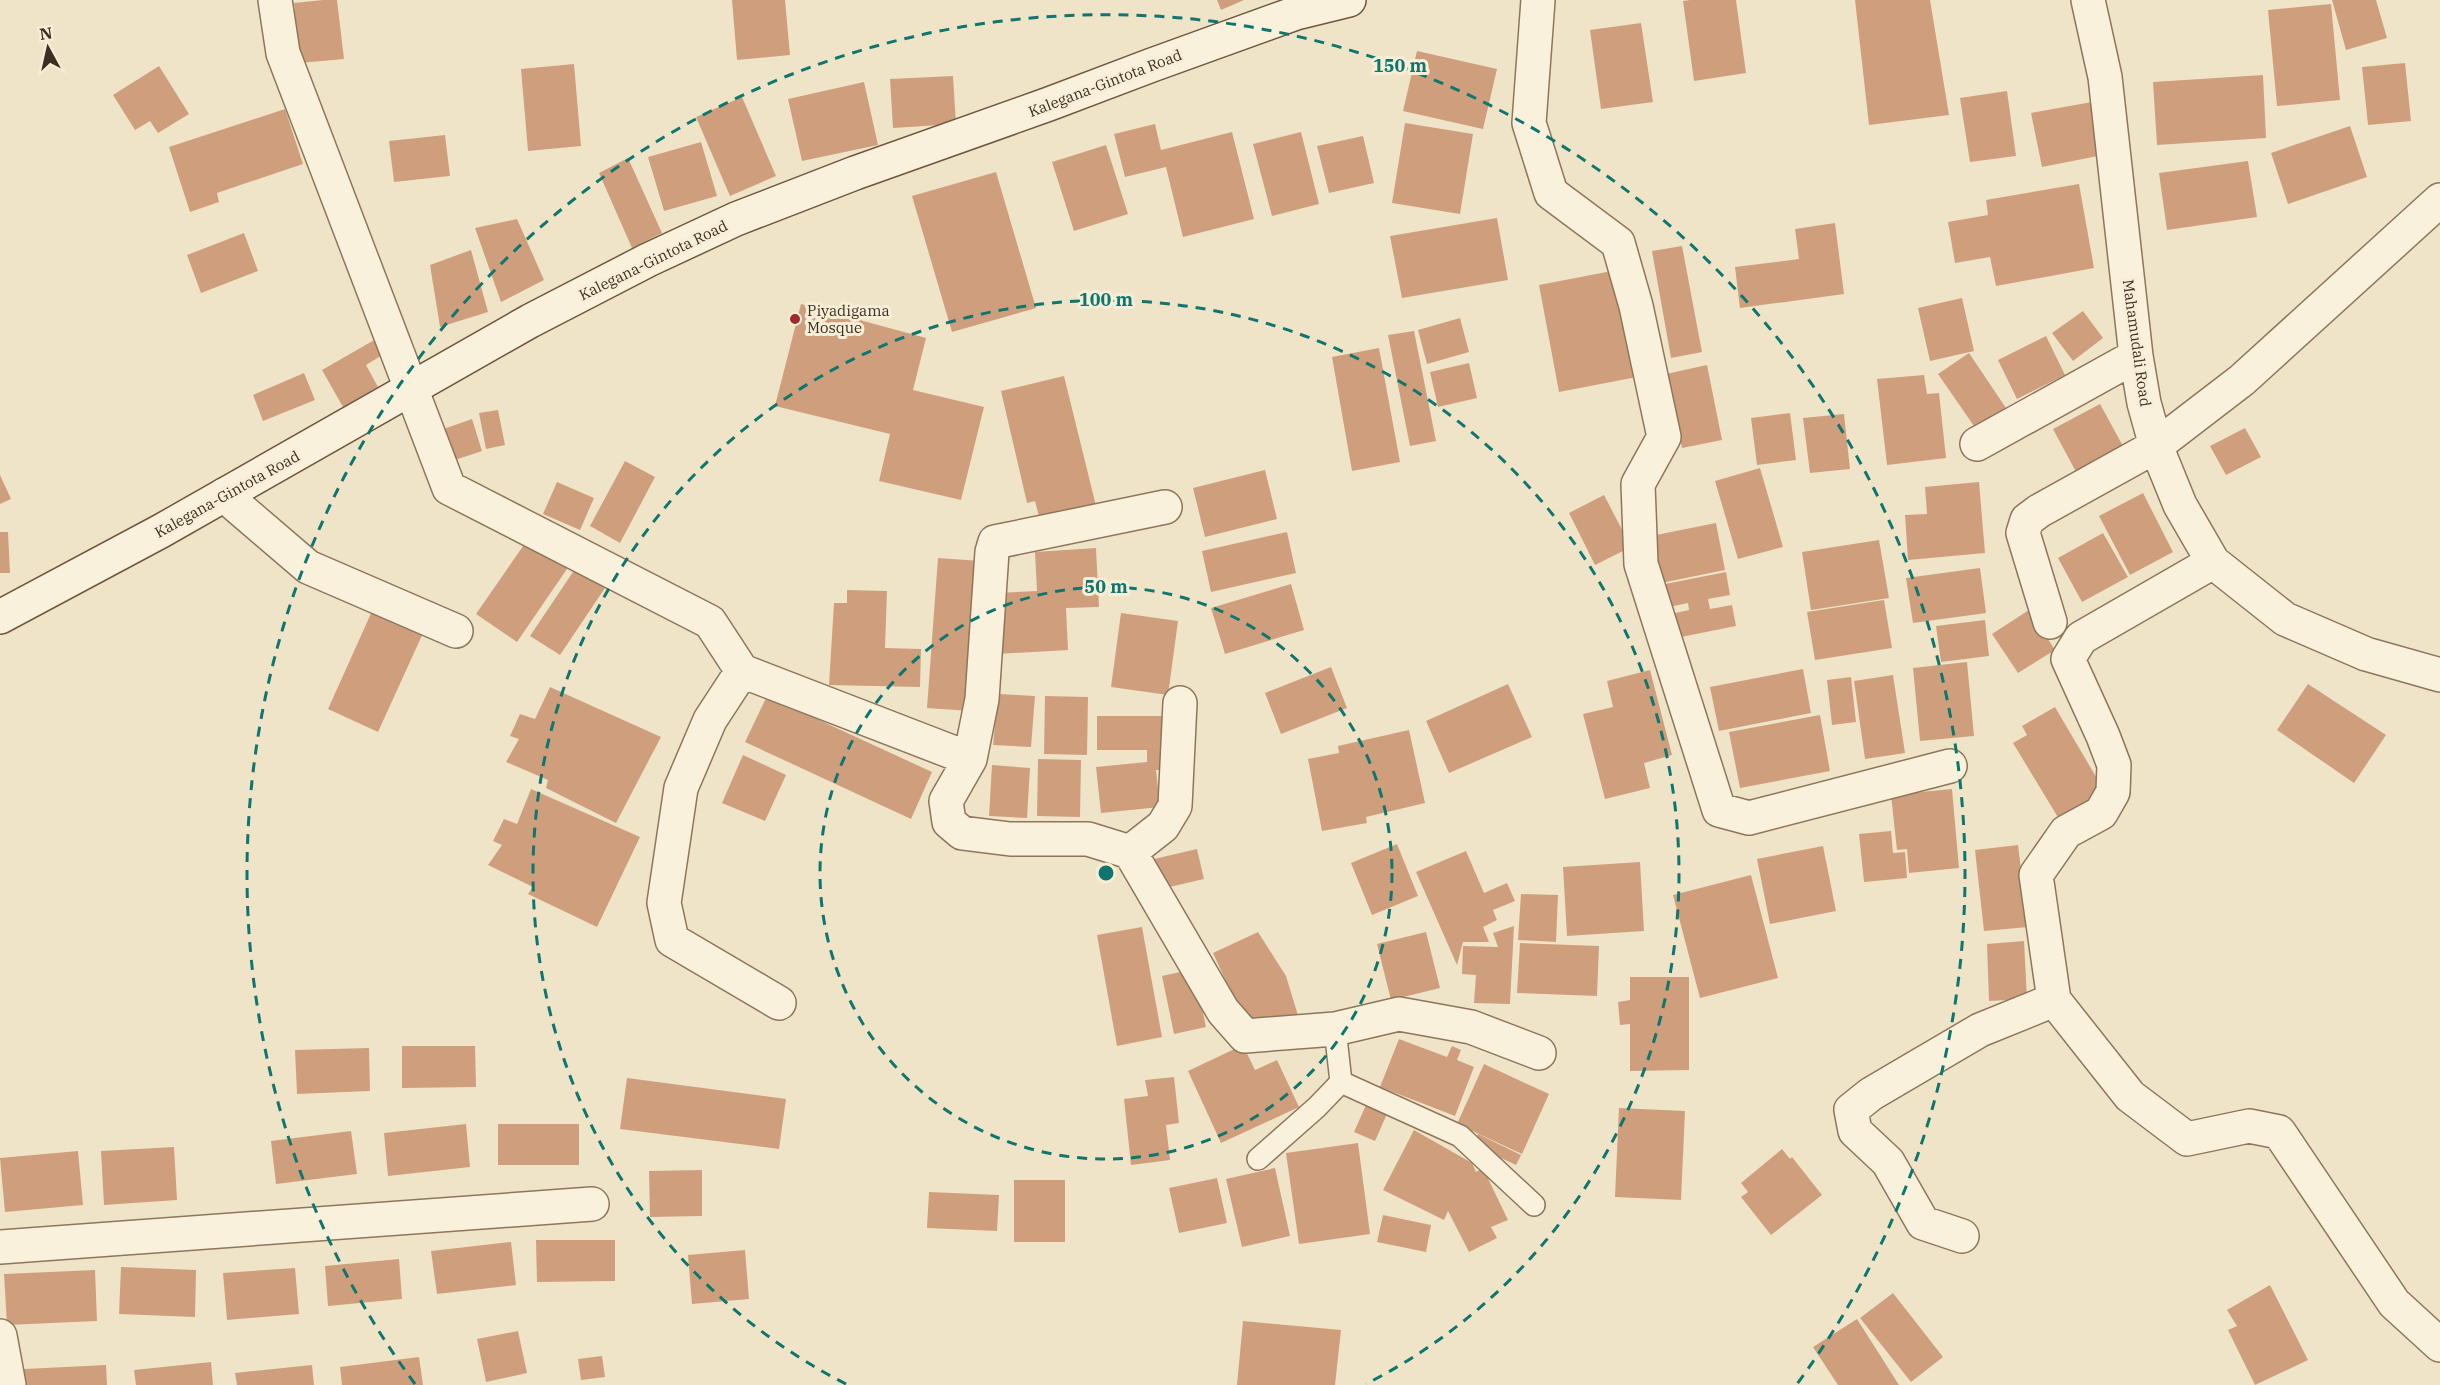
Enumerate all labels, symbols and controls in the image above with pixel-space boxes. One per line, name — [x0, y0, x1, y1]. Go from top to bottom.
north arrow — [18, 18, 78, 78]
text: N — [38, 22, 54, 44]
street label: Kalegana-Gintota Road — [1026, 45, 1184, 121]
text: 150 m — [1373, 54, 1428, 77]
street label: Kalegana-Gintota Road — [576, 216, 730, 304]
street label: Mahamudali Road — [2119, 278, 2155, 408]
text: 100 m — [1079, 288, 1134, 311]
place label: Piyadigama Mosque — [807, 301, 890, 337]
marker: Piyadigama Mosque — [788, 312, 802, 326]
street label: Kalegana-Gintota Road — [151, 446, 303, 542]
text: 50 m — [1084, 575, 1128, 598]
centre of rings — [1096, 863, 1116, 883]

